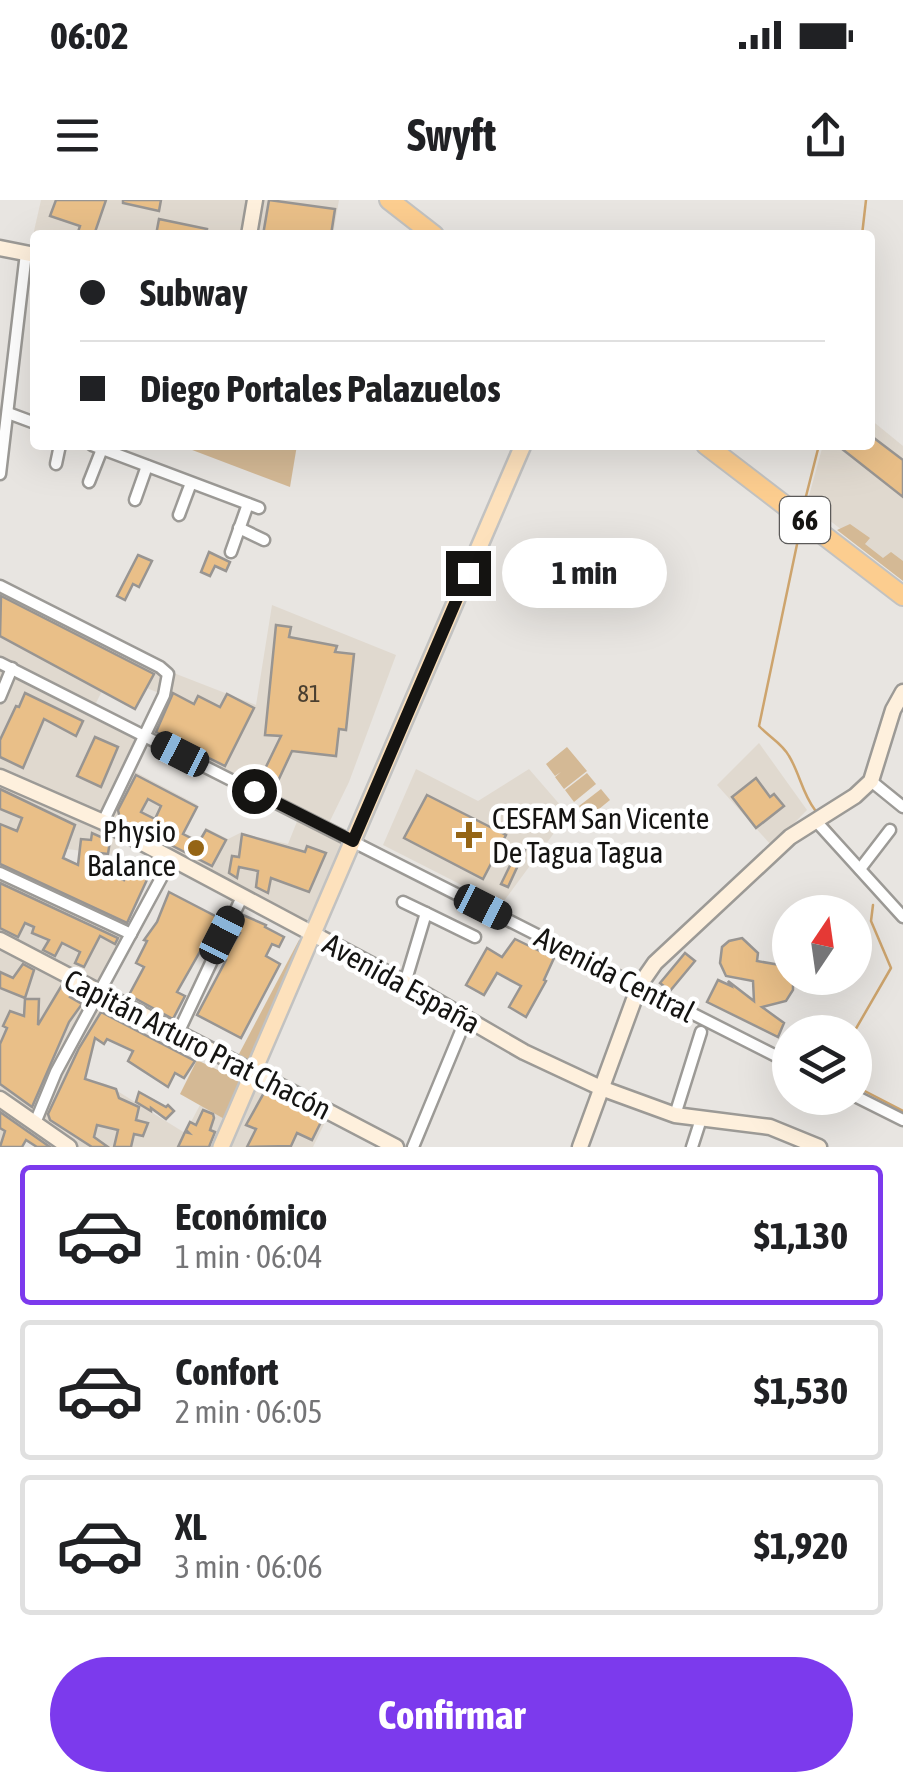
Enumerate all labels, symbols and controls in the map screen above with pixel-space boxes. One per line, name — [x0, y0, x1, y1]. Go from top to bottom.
text: 06:02 — [50, 14, 129, 57]
icon: menu — [50, 108, 105, 163]
icon: share — [798, 108, 853, 163]
text: Swyft — [407, 109, 496, 161]
text: Subway — [140, 271, 248, 314]
text: Diego Portales Palazuelos — [140, 367, 501, 410]
road number: 66 — [780, 497, 830, 543]
callout: 1 min — [503, 538, 668, 608]
route end — [446, 551, 491, 596]
text: 1 min — [552, 554, 617, 591]
house number: 81 — [297, 679, 321, 707]
car — [146, 727, 214, 781]
route start — [232, 769, 277, 814]
place label: CESFAM San Vicente De Tagua Tagua — [492, 801, 709, 869]
place label: Physio Balance — [87, 814, 176, 882]
marker: CESFAM San Vicente De Tagua Tagua — [456, 822, 482, 848]
marker: Physio Balance — [185, 837, 207, 859]
car — [449, 880, 517, 934]
north arrow — [772, 895, 872, 995]
map controls — [772, 895, 872, 1115]
car — [195, 901, 249, 969]
street label: Avenida Central — [530, 919, 701, 1029]
street label: Avenida España — [318, 926, 486, 1040]
street label: Capitán Arturo Prat Chacón — [59, 962, 337, 1126]
button: layers — [772, 1015, 872, 1115]
icon: car — [55, 1190, 145, 1280]
text: Económico — [175, 1195, 327, 1238]
text: $1,130 — [754, 1214, 848, 1257]
text: 1 min · 06:04 — [175, 1238, 322, 1275]
icon: car — [55, 1345, 145, 1435]
text: Confort — [175, 1350, 279, 1393]
text: $1,530 — [754, 1369, 848, 1412]
text: 2 min · 06:05 — [175, 1393, 322, 1430]
icon: car — [55, 1500, 145, 1590]
text: XL — [175, 1505, 207, 1548]
text: $1,920 — [754, 1524, 848, 1567]
text: 3 min · 06:06 — [175, 1548, 322, 1585]
button: Confirmar — [50, 1657, 853, 1772]

